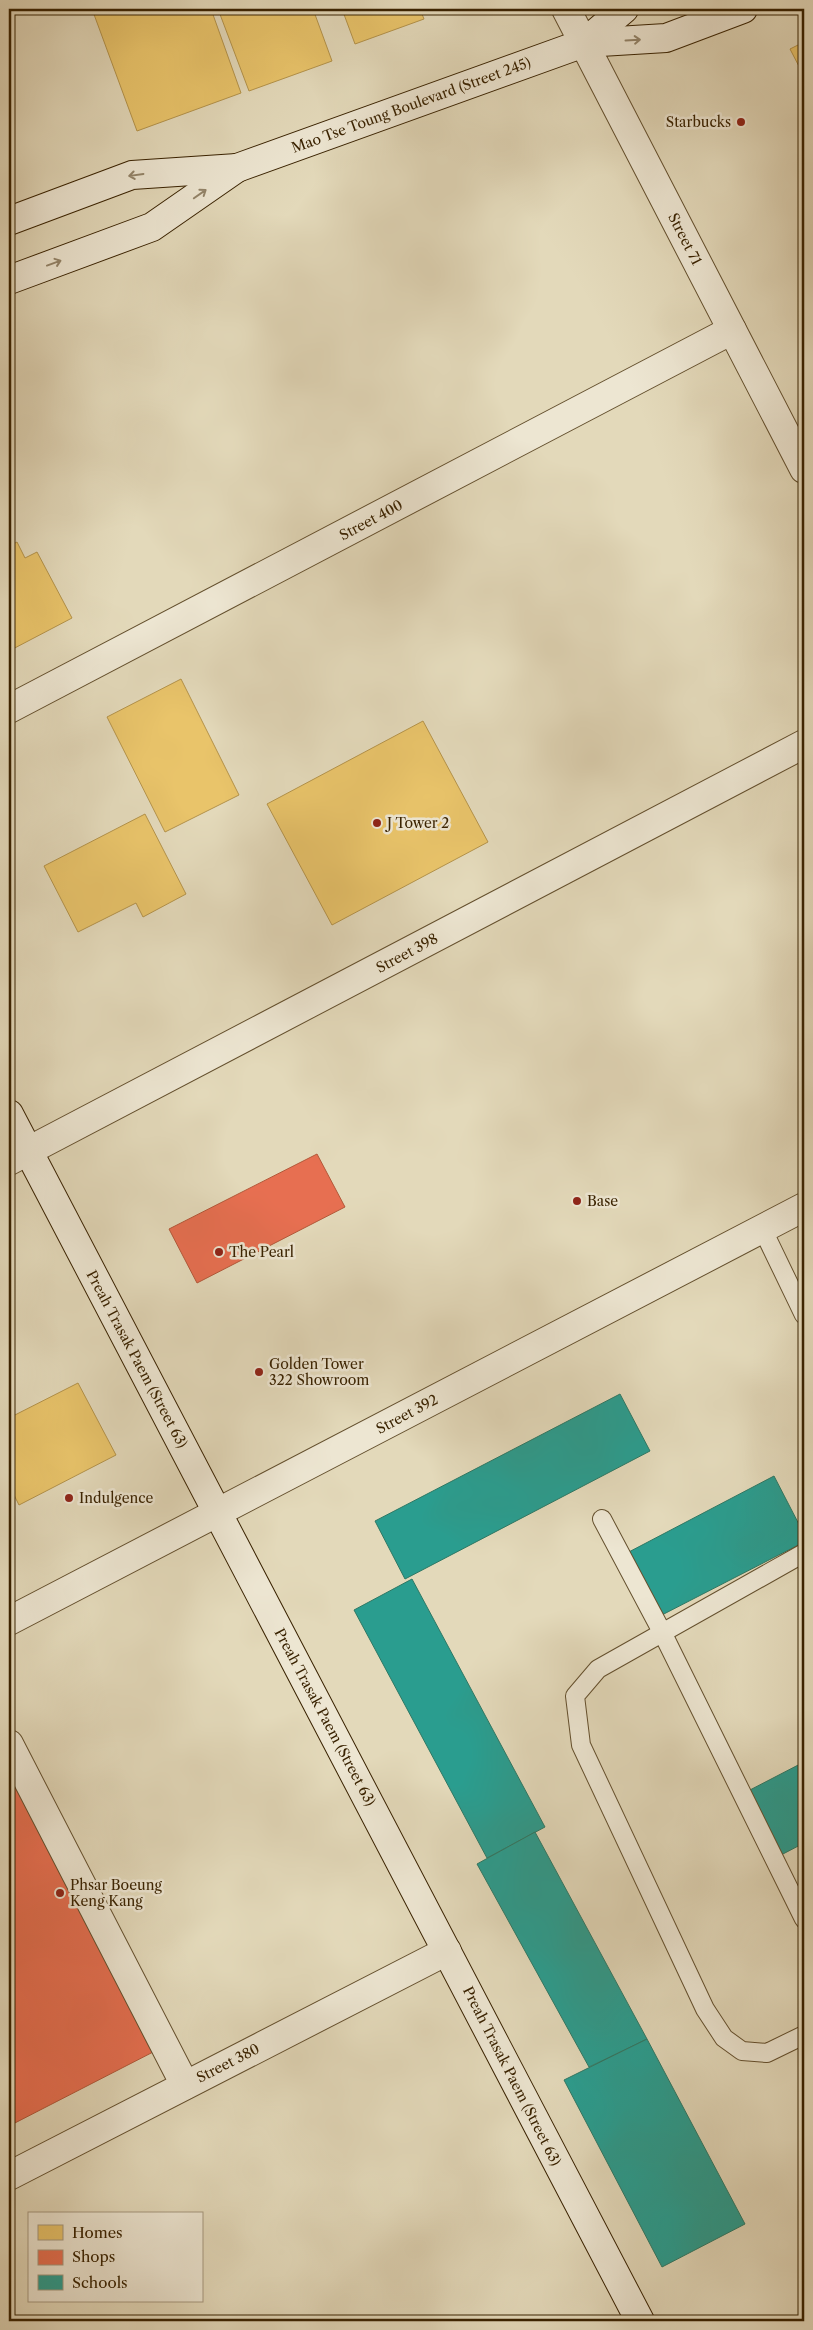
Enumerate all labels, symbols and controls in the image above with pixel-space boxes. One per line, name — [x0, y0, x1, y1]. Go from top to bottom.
one-way arrow — [624, 35, 640, 44]
street label: Mao Tse Toung Boulevard (Street 245) — [289, 53, 533, 157]
place label: Starbucks — [666, 113, 731, 131]
marker: Starbucks — [735, 116, 747, 128]
one-way arrow — [129, 170, 145, 180]
one-way arrow — [193, 189, 207, 199]
street label: Street 71 — [664, 210, 706, 268]
one-way arrow — [46, 258, 62, 267]
street label: Street 400 — [336, 496, 406, 544]
place label: J Tower 2 — [385, 814, 449, 832]
marker: J Tower 2 — [371, 817, 383, 829]
street label: Street 398 — [373, 929, 441, 977]
place label: Base — [587, 1192, 618, 1210]
marker: Base — [571, 1195, 583, 1207]
place label: The Pearl — [229, 1243, 294, 1261]
marker: The Pearl — [213, 1246, 225, 1258]
street label: Preah Trasak Paem (Street 63) — [82, 1267, 192, 1451]
place label: Golden Tower 322 Showroom — [269, 1355, 369, 1389]
marker: Golden Tower 322 Showroom — [253, 1366, 265, 1378]
street label: Street 392 — [373, 1390, 441, 1438]
place label: Indulgence — [79, 1489, 154, 1507]
marker: Indulgence — [63, 1492, 75, 1504]
street label: Preah Trasak Paem (Street 63) — [270, 1625, 380, 1809]
place label: Phsar Boeung Keng Kang — [70, 1876, 162, 1910]
marker: Phsar Boeung Keng Kang — [54, 1887, 66, 1899]
street label: Preah Trasak Paem (Street 63) — [459, 1983, 565, 2169]
street label: Street 380 — [193, 2039, 263, 2087]
legend — [28, 2212, 202, 2302]
text: Homes — [72, 2223, 123, 2242]
text: Shops — [72, 2247, 115, 2266]
text: Schools — [72, 2273, 128, 2292]

